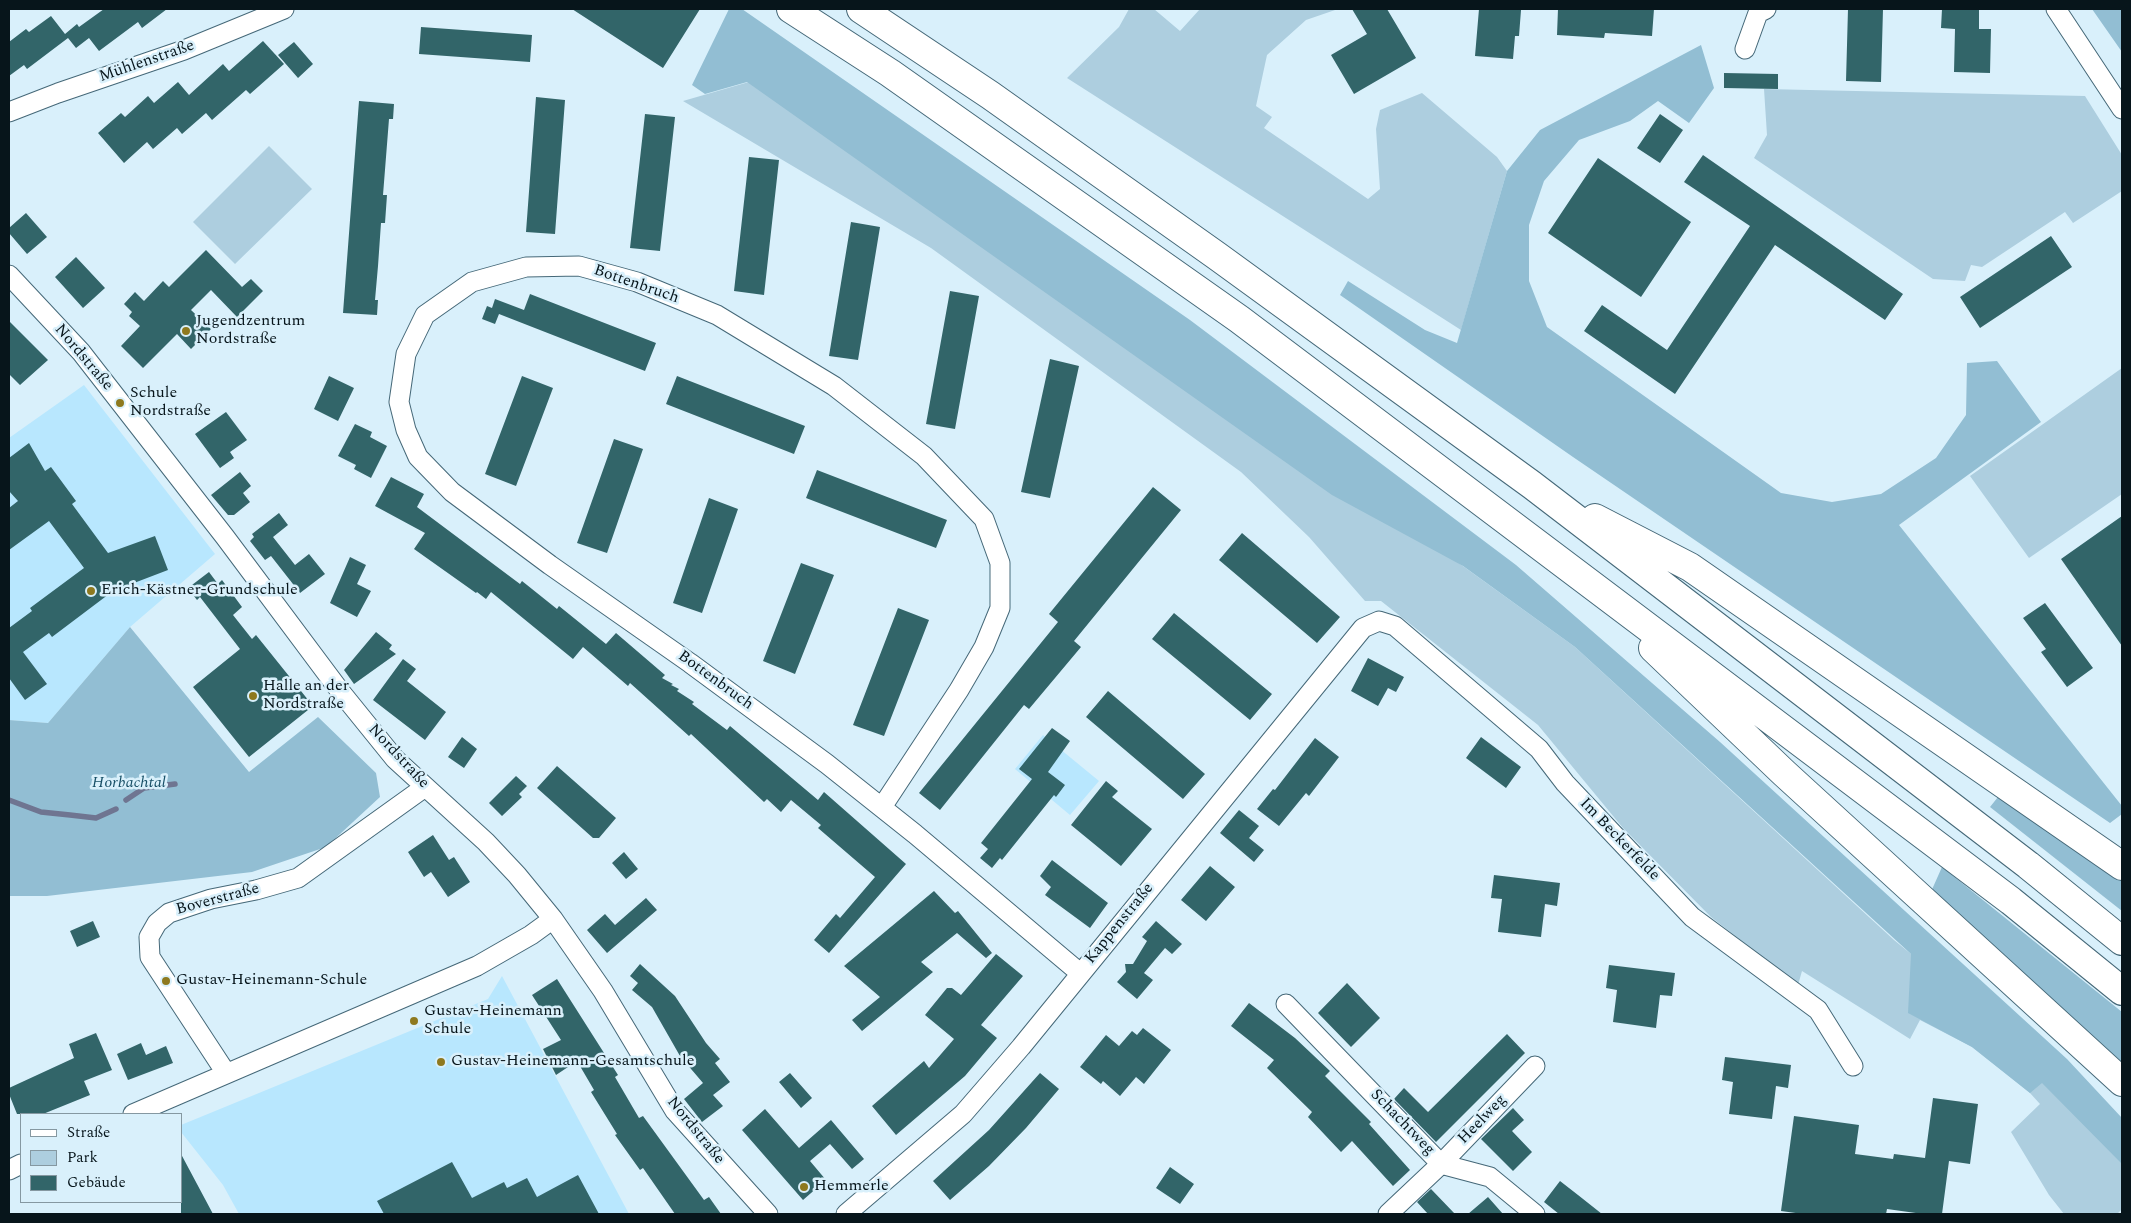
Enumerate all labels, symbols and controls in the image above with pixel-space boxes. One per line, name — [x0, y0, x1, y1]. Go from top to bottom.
street label: Mühlenstraße — [97, 37, 197, 87]
street label: Bottenbruch — [591, 261, 681, 309]
place label: Jugendzentrum Nordstraße — [196, 312, 305, 350]
street label: Nordstraße — [50, 321, 116, 395]
marker: Jugendzentrum Nordstraße — [180, 325, 192, 337]
place label: Schule Nordstraße — [130, 384, 211, 422]
marker: Schule Nordstraße — [114, 397, 126, 409]
place label: Erich-Kästner-Grundschule — [101, 581, 298, 601]
marker: Erich-Kästner-Grundschule — [85, 585, 97, 597]
street label: Bottenbruch — [673, 647, 757, 715]
place label: Halle an der Nordstraße — [263, 677, 349, 715]
marker: Halle an der Nordstraße — [247, 690, 259, 702]
street label: Nordstraße — [363, 721, 433, 793]
park label: Horbachtal — [92, 774, 166, 794]
street label: Im Beckerfelde — [1575, 795, 1663, 885]
street label: Boverstraße — [174, 880, 262, 920]
street label: Kappenstraße — [1082, 880, 1158, 968]
place label: Gustav-Heinemann-Schule — [176, 971, 367, 991]
marker: Gustav-Heinemann-Schule — [160, 975, 172, 987]
place label: Gustav-Heinemann Schule — [424, 1002, 562, 1040]
marker: Gustav-Heinemann Schule — [408, 1015, 420, 1027]
place label: Gustav-Heinemann-Gesamtschule — [451, 1052, 694, 1072]
marker: Gustav-Heinemann-Gesamtschule — [435, 1056, 447, 1068]
street label: Schachtweg — [1366, 1086, 1438, 1160]
street label: Heelweg — [1455, 1091, 1511, 1149]
street label: Nordstraße — [662, 1093, 728, 1169]
legend — [20, 1113, 182, 1203]
text: Straße — [67, 1121, 110, 1144]
text: Park — [67, 1146, 98, 1169]
text: Gebäude — [67, 1171, 126, 1194]
place label: Hemmerle — [814, 1177, 889, 1197]
marker: Hemmerle — [798, 1181, 810, 1193]

